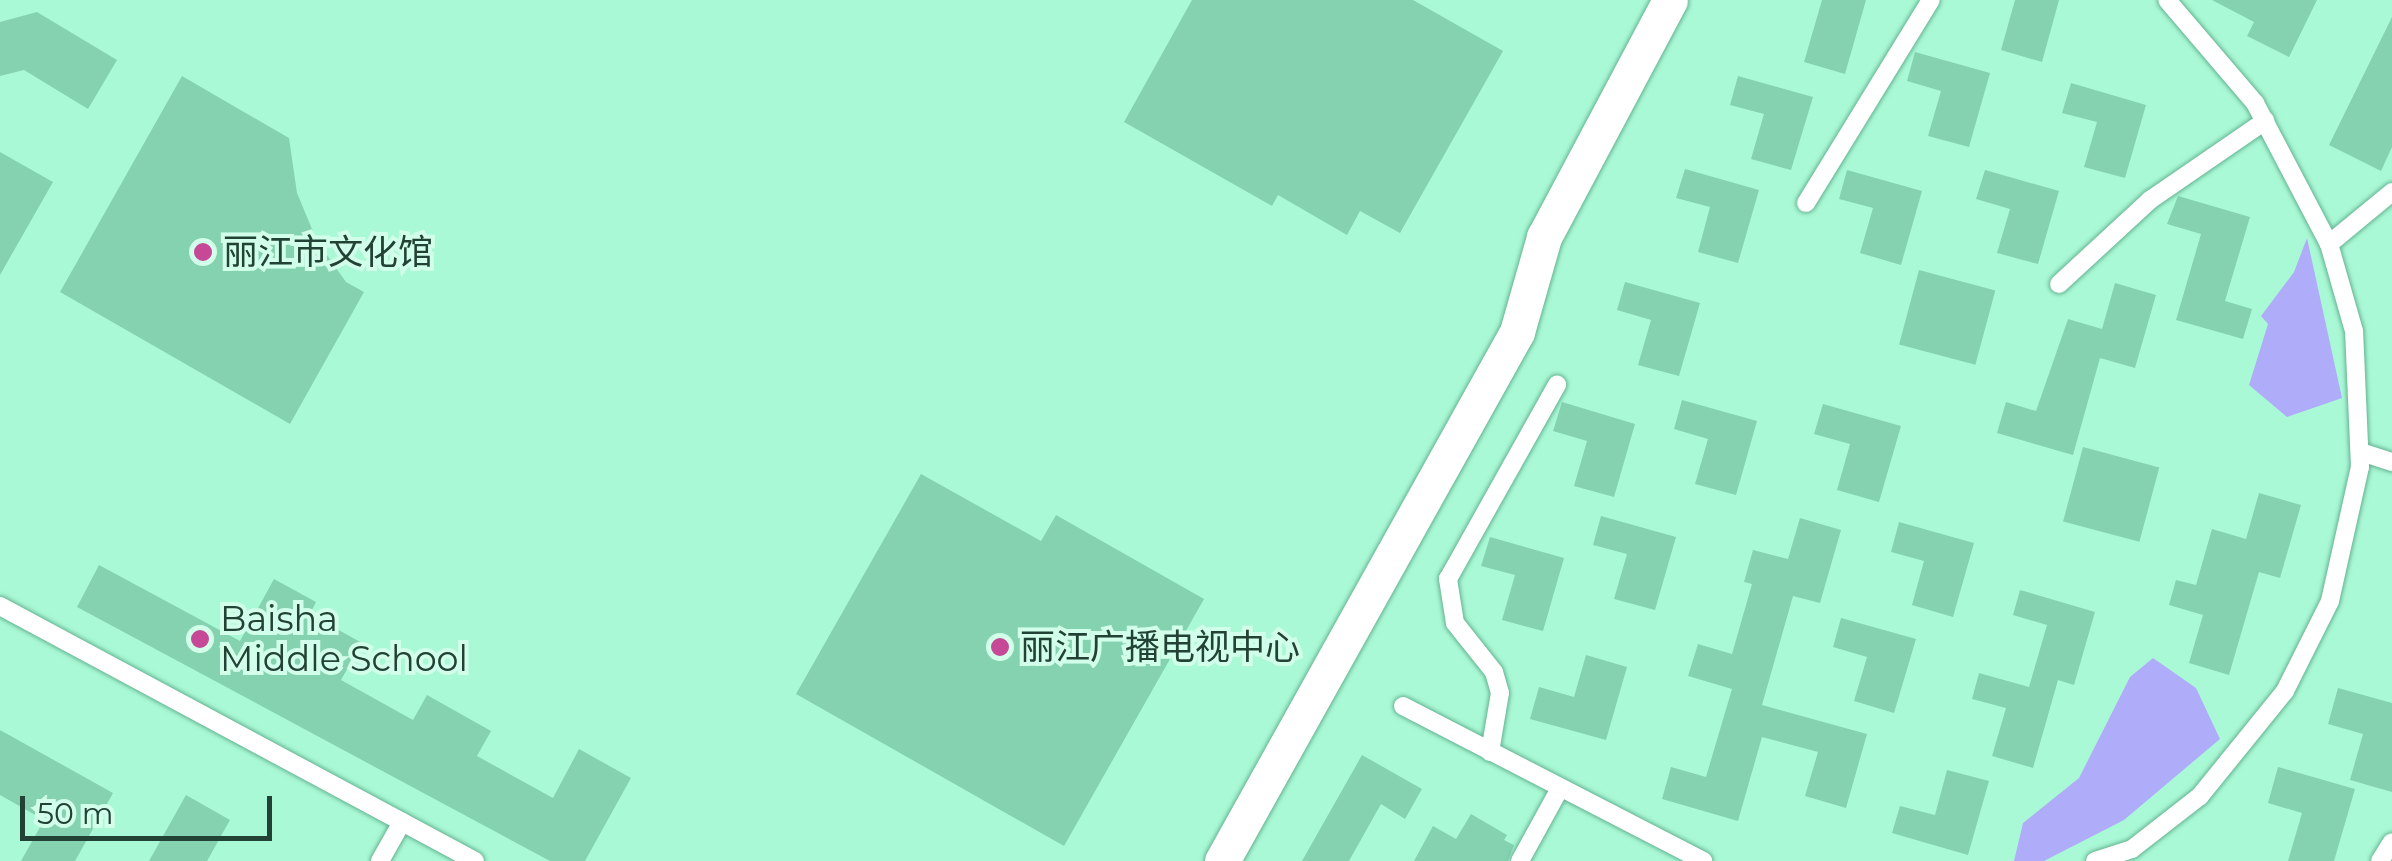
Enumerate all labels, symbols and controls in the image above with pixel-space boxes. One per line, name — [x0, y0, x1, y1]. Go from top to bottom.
place label: 丽江市文化馆 — [223, 231, 433, 273]
marker: 丽江市文化馆 — [192, 241, 214, 263]
place label: Baisha Middle School — [220, 598, 468, 680]
place label: 丽江广播电视中心 — [1020, 626, 1300, 668]
marker: Baisha Middle School — [189, 628, 211, 650]
marker: 丽江广播电视中心 — [989, 636, 1011, 658]
scale bar — [25, 776, 278, 838]
text: 50 m — [37, 795, 114, 832]

